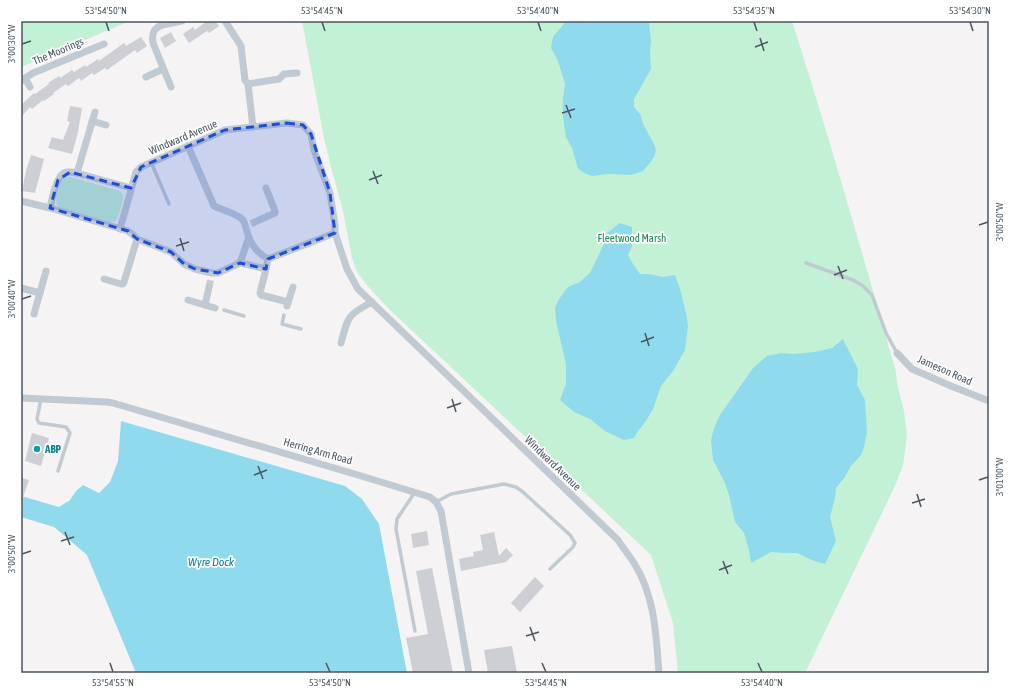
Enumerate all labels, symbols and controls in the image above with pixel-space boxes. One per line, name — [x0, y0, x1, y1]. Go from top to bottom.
text: 53°54'50"N — [85, 5, 127, 16]
text: 53°54'45"N — [301, 5, 343, 16]
text: 53°54'40"N — [517, 5, 559, 16]
text: 53°54'35"N — [733, 5, 775, 16]
text: 53°54'30"N — [949, 5, 991, 16]
text: 3°00'30"W — [6, 24, 17, 63]
street label: The Moorings — [31, 35, 85, 67]
street label: Windward Avenue — [147, 117, 219, 157]
text: 3°00'50"W — [994, 202, 1005, 241]
park label: Fleetwood Marsh — [598, 232, 666, 244]
text: 3°00'40"W — [6, 279, 17, 318]
street label: Jameson Road — [916, 353, 974, 387]
street label: Windward Avenue — [523, 433, 583, 493]
street label: Herring Arm Road — [282, 435, 354, 467]
place label: ABP — [44, 443, 62, 455]
marker: ABP — [32, 444, 42, 454]
text: 3°01'00"W — [994, 457, 1005, 496]
text: 3°00'50"W — [6, 534, 17, 573]
water label: Wyre Dock — [188, 555, 235, 569]
text: 53°54'55"N — [92, 677, 134, 688]
text: 53°54'50"N — [309, 677, 351, 688]
text: 53°54'45"N — [525, 677, 567, 688]
text: 53°54'40"N — [741, 677, 783, 688]

